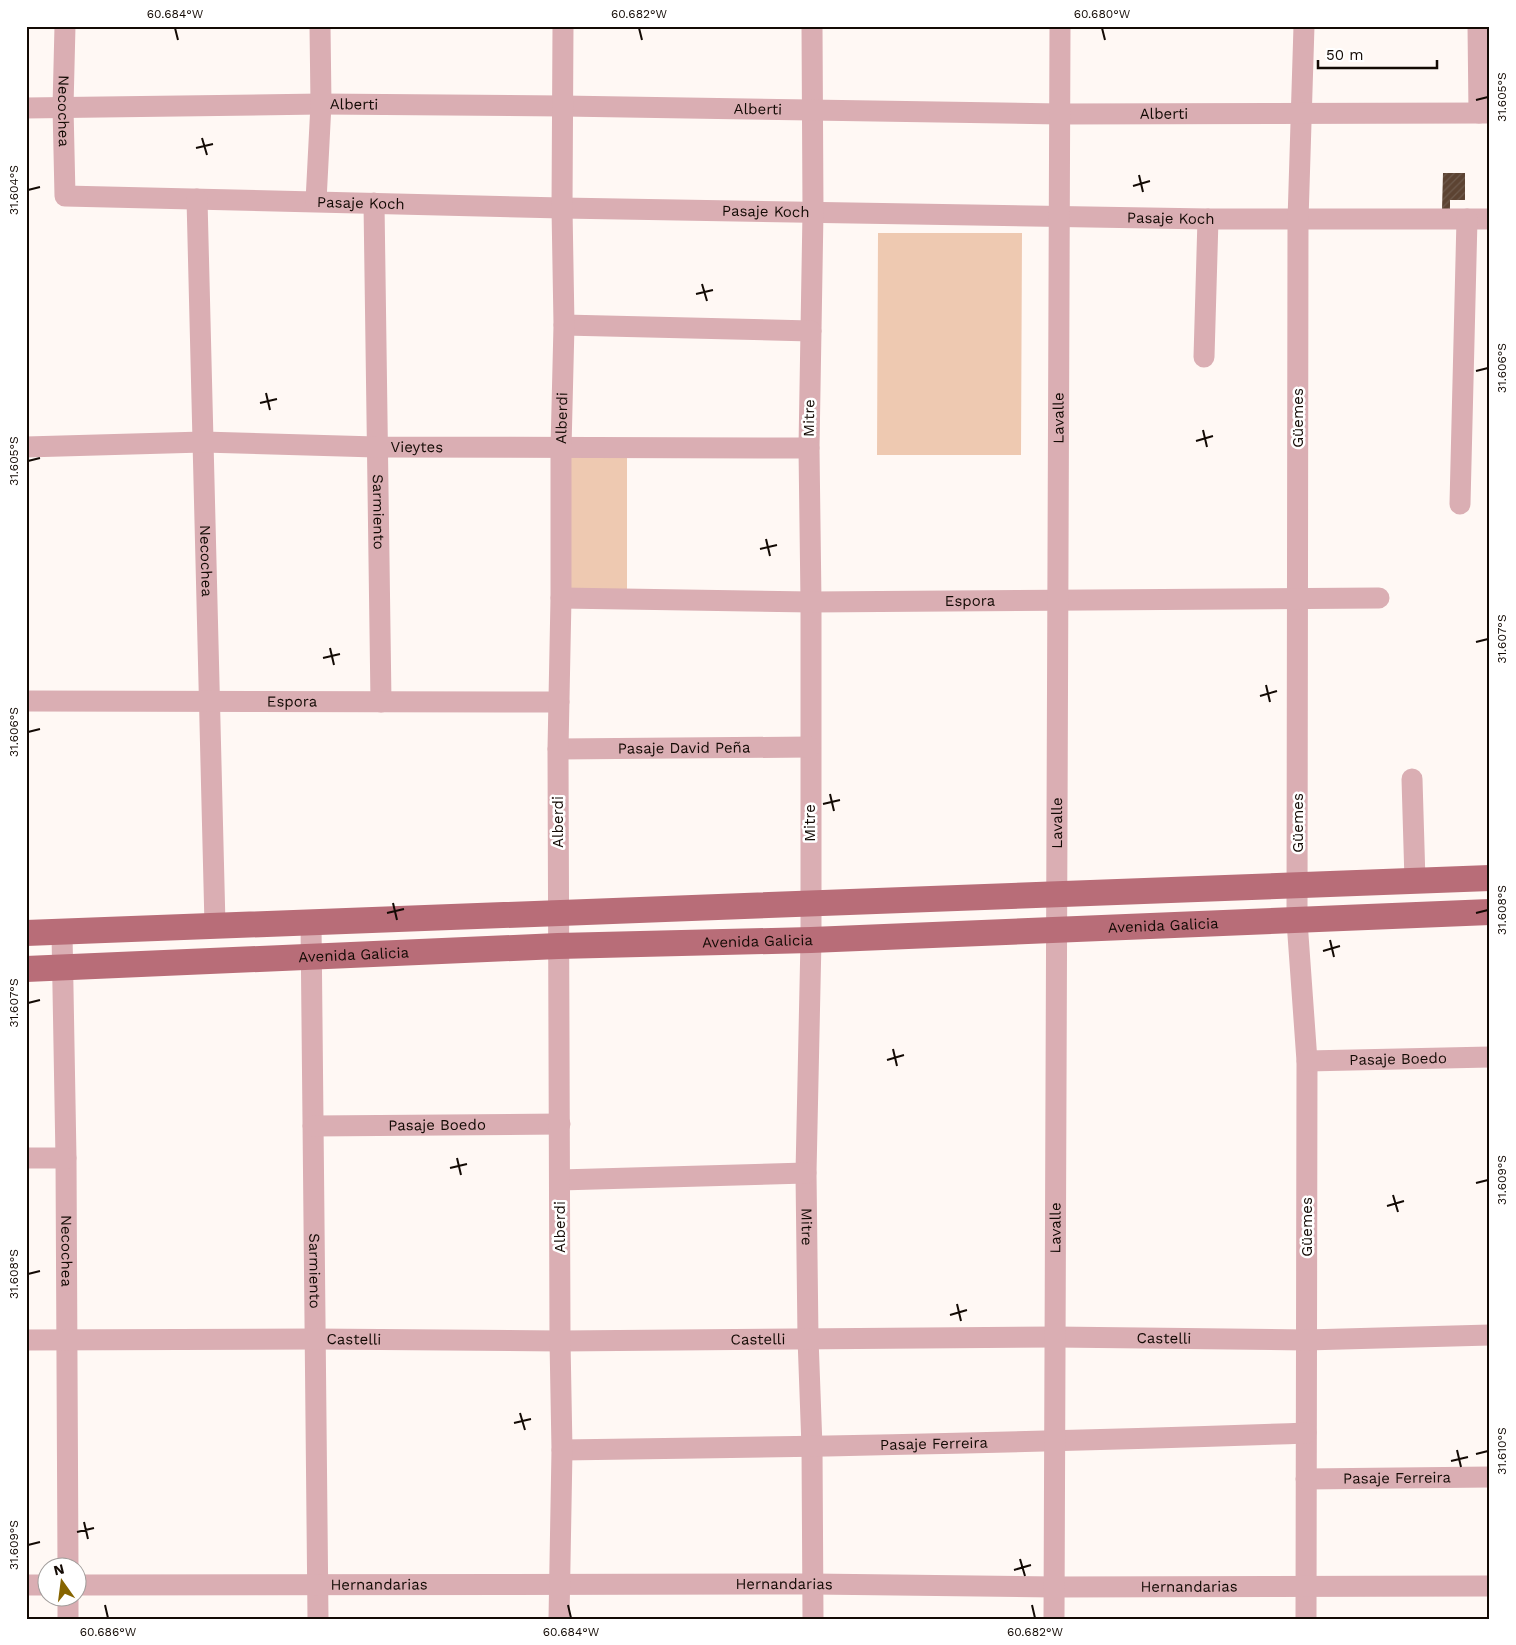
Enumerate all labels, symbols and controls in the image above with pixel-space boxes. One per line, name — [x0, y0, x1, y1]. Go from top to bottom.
text: 60.684°W — [147, 7, 204, 21]
text: 60.682°W — [611, 7, 668, 21]
text: 60.680°W — [1074, 7, 1131, 21]
scale bar — [1318, 38, 1437, 70]
text: 50 m — [1326, 46, 1363, 64]
text: 31.605°S — [1495, 72, 1509, 122]
street label: Necochea — [54, 75, 73, 148]
street label: Alberti — [330, 95, 378, 113]
street label: Alberti — [734, 100, 782, 119]
street label: Alberti — [1140, 105, 1188, 123]
text: 31.604°S — [7, 165, 21, 215]
street label: Pasaje Koch — [317, 193, 405, 213]
street label: Pasaje Koch — [722, 202, 810, 221]
street label: Pasaje Koch — [1127, 209, 1215, 228]
text: 31.606°S — [1495, 343, 1509, 393]
street label: Güemes — [1289, 388, 1307, 448]
street label: Alberdi — [552, 392, 571, 444]
street label: Lavalle — [1049, 392, 1068, 444]
street label: Mitre — [800, 399, 818, 437]
text: 31.605°S — [7, 436, 21, 486]
street label: Vieytes — [391, 438, 443, 456]
street label: Sarmiento — [369, 474, 388, 550]
street label: Necochea — [196, 525, 216, 598]
street label: Espora — [945, 592, 996, 610]
text: 31.607°S — [1495, 614, 1509, 664]
street label: Espora — [267, 692, 318, 711]
text: 31.606°S — [7, 707, 21, 757]
street label: Pasaje David Peña — [618, 738, 751, 758]
street label: Güemes — [1289, 793, 1307, 853]
street label: Alberdi — [549, 796, 567, 848]
street label: Lavalle — [1048, 797, 1066, 849]
street label: Mitre — [801, 804, 819, 842]
text: 31.608°S — [1495, 885, 1509, 935]
street label: Avenida Galicia — [1107, 914, 1219, 937]
street label: Avenida Galicia — [702, 931, 814, 952]
street label: Avenida Galicia — [298, 943, 410, 966]
text: 31.607°S — [7, 978, 21, 1028]
street label: Pasaje Boedo — [1349, 1049, 1447, 1069]
street label: Pasaje Boedo — [388, 1116, 486, 1134]
text: 31.609°S — [1495, 1155, 1509, 1205]
street label: Güemes — [1298, 1197, 1316, 1257]
street label: Alberdi — [551, 1201, 569, 1253]
street label: Lavalle — [1046, 1202, 1065, 1254]
street label: Mitre — [797, 1208, 816, 1246]
street label: Necochea — [57, 1215, 76, 1287]
street label: Sarmiento — [305, 1233, 324, 1309]
text: 31.608°S — [7, 1249, 21, 1299]
street label: Castelli — [1136, 1329, 1191, 1348]
street label: Castelli — [327, 1330, 381, 1349]
street label: Castelli — [730, 1330, 785, 1349]
text: 31.610°S — [1495, 1427, 1509, 1475]
street label: Pasaje Ferreira — [880, 1433, 989, 1454]
street label: Pasaje Ferreira — [1343, 1468, 1452, 1488]
text: 31.609°S — [7, 1520, 21, 1570]
north arrow — [38, 1558, 88, 1608]
text: N — [52, 1560, 66, 1578]
street label: Hernandarias — [735, 1575, 833, 1593]
street label: Hernandarias — [330, 1576, 428, 1594]
street label: Hernandarias — [1140, 1578, 1238, 1596]
text: 60.686°W — [80, 1625, 137, 1639]
text: 60.684°W — [543, 1625, 600, 1639]
text: 60.682°W — [1007, 1625, 1064, 1639]

